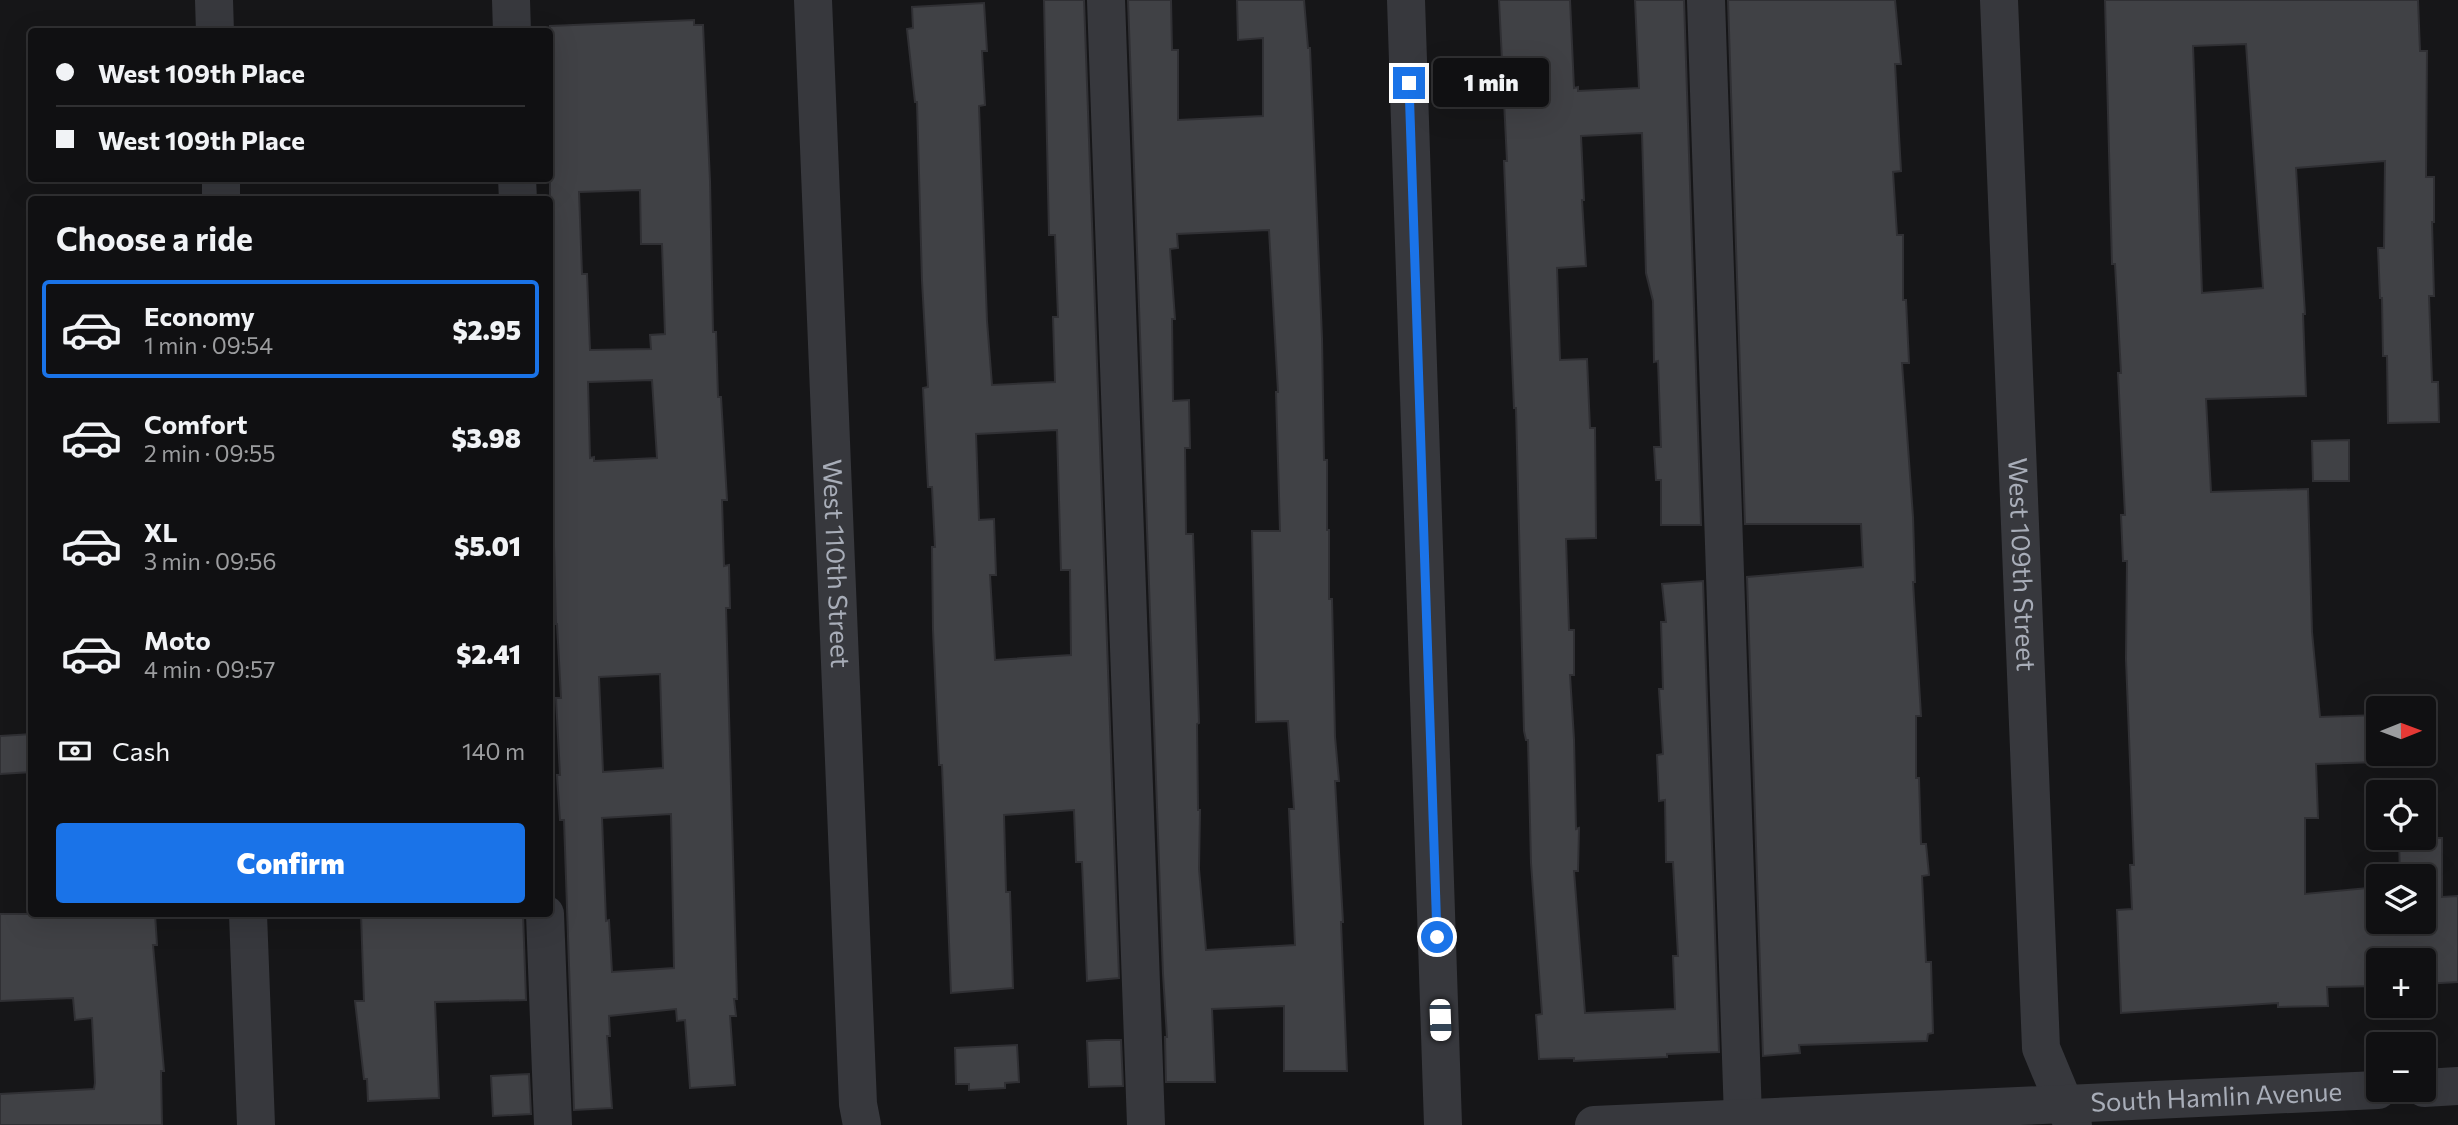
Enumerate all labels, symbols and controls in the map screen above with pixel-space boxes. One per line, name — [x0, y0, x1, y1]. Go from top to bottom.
text: West 109th Place — [98, 57, 305, 88]
callout: 1 min — [1434, 58, 1549, 108]
route end — [1393, 67, 1425, 99]
text: 1 min — [1463, 68, 1519, 96]
text: West 109th Place — [98, 124, 305, 155]
text: Choose a ride — [56, 218, 253, 258]
icon: car — [60, 298, 123, 361]
text: Economy — [144, 300, 255, 331]
text: $2.95 — [452, 314, 521, 345]
text: 1 min · 09:54 — [144, 331, 273, 359]
icon: car — [60, 406, 123, 469]
text: Comfort — [144, 408, 247, 439]
text: $3.98 — [451, 422, 521, 453]
text: 2 min · 09:55 — [144, 439, 275, 467]
street label: West 109th Street — [2003, 457, 2043, 672]
street label: West 110th Street — [818, 458, 857, 669]
icon: car — [60, 514, 123, 577]
text: XL — [144, 516, 178, 547]
text: $5.01 — [454, 530, 521, 561]
text: 3 min · 09:56 — [144, 547, 277, 575]
icon: car — [60, 622, 123, 685]
text: Moto — [144, 624, 211, 655]
text: $2.41 — [456, 638, 521, 669]
text: 4 min · 09:57 — [144, 655, 275, 683]
north arrow — [2366, 696, 2436, 766]
map controls — [2366, 696, 2436, 1102]
icon: cash — [56, 732, 94, 770]
text: Cash — [112, 735, 170, 766]
text: 140 m — [462, 737, 525, 765]
button: locate — [2366, 780, 2436, 850]
button: Confirm — [56, 823, 525, 903]
button: layers — [2366, 864, 2436, 934]
route start — [1421, 921, 1453, 953]
button: + — [2366, 948, 2436, 1018]
car — [1429, 999, 1452, 1041]
button: − — [2366, 1032, 2436, 1102]
street label: South Hamlin Avenue — [2090, 1075, 2343, 1117]

